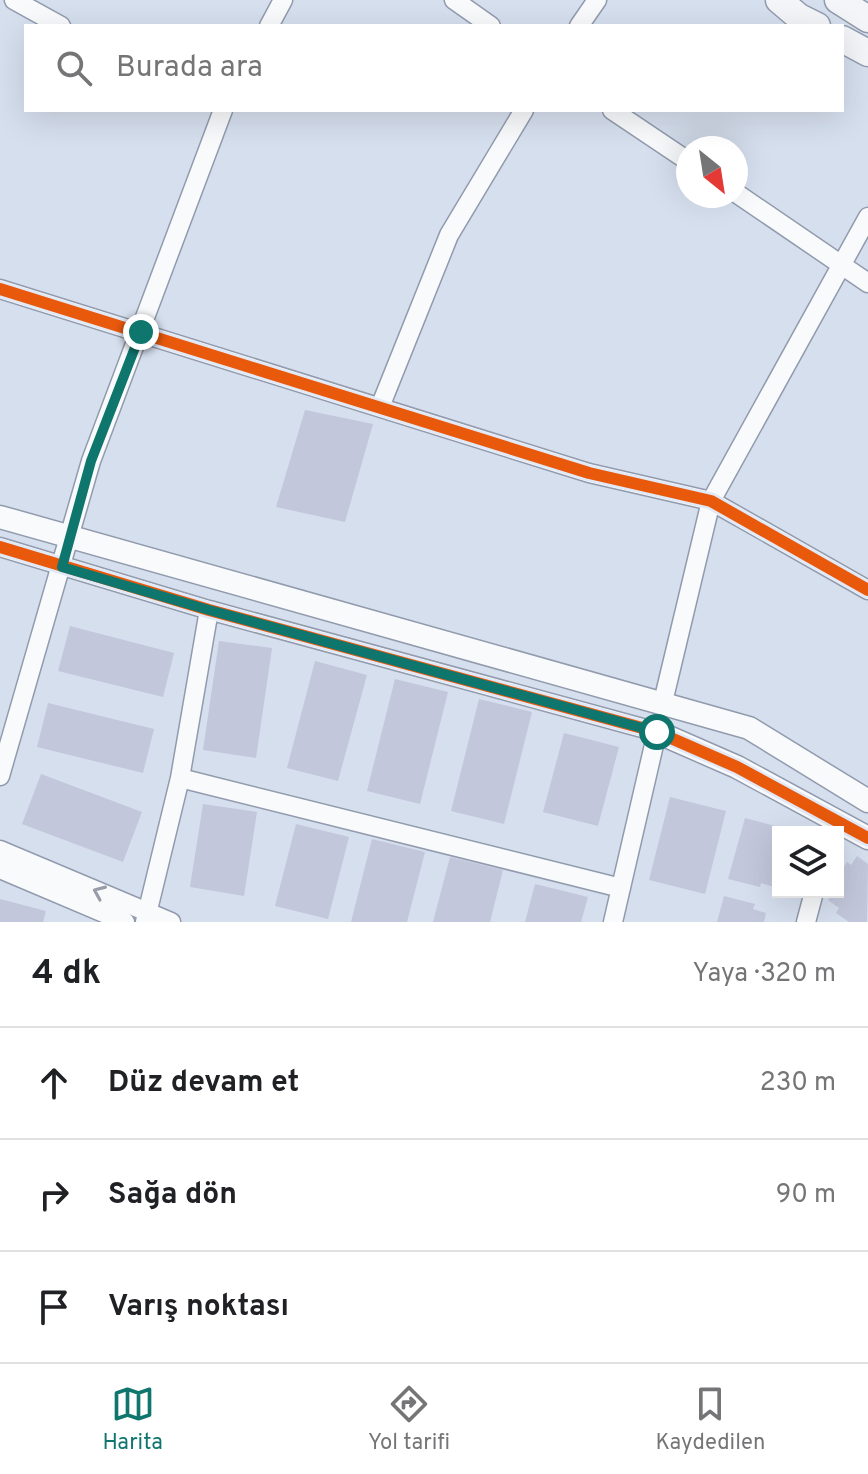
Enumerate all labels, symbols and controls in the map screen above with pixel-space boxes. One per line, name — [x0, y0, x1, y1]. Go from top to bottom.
search box — [24, 24, 844, 112]
icon: search — [52, 46, 96, 90]
text: Burada ara — [116, 50, 263, 87]
north arrow — [676, 136, 748, 208]
route end — [123, 314, 159, 350]
route start — [639, 714, 675, 750]
map controls — [772, 826, 844, 898]
button: layers — [772, 826, 844, 898]
one-way arrow — [93, 886, 107, 902]
text: 4 dk — [32, 953, 101, 996]
text: Yaya · 320 m — [693, 958, 836, 991]
icon: ahead — [32, 1061, 76, 1105]
text: Düz devam et — [108, 1065, 299, 1102]
text: 230 m — [760, 1067, 836, 1100]
icon: right — [32, 1173, 76, 1217]
text: Sağa dön — [108, 1177, 237, 1214]
text: 90 m — [776, 1179, 836, 1212]
icon: arrive — [32, 1285, 76, 1329]
text: Varış noktası — [108, 1289, 289, 1326]
tab: Harita — [103, 1382, 163, 1457]
tab: Yol tarifi — [368, 1382, 450, 1457]
tab: Kaydedilen — [655, 1382, 765, 1457]

